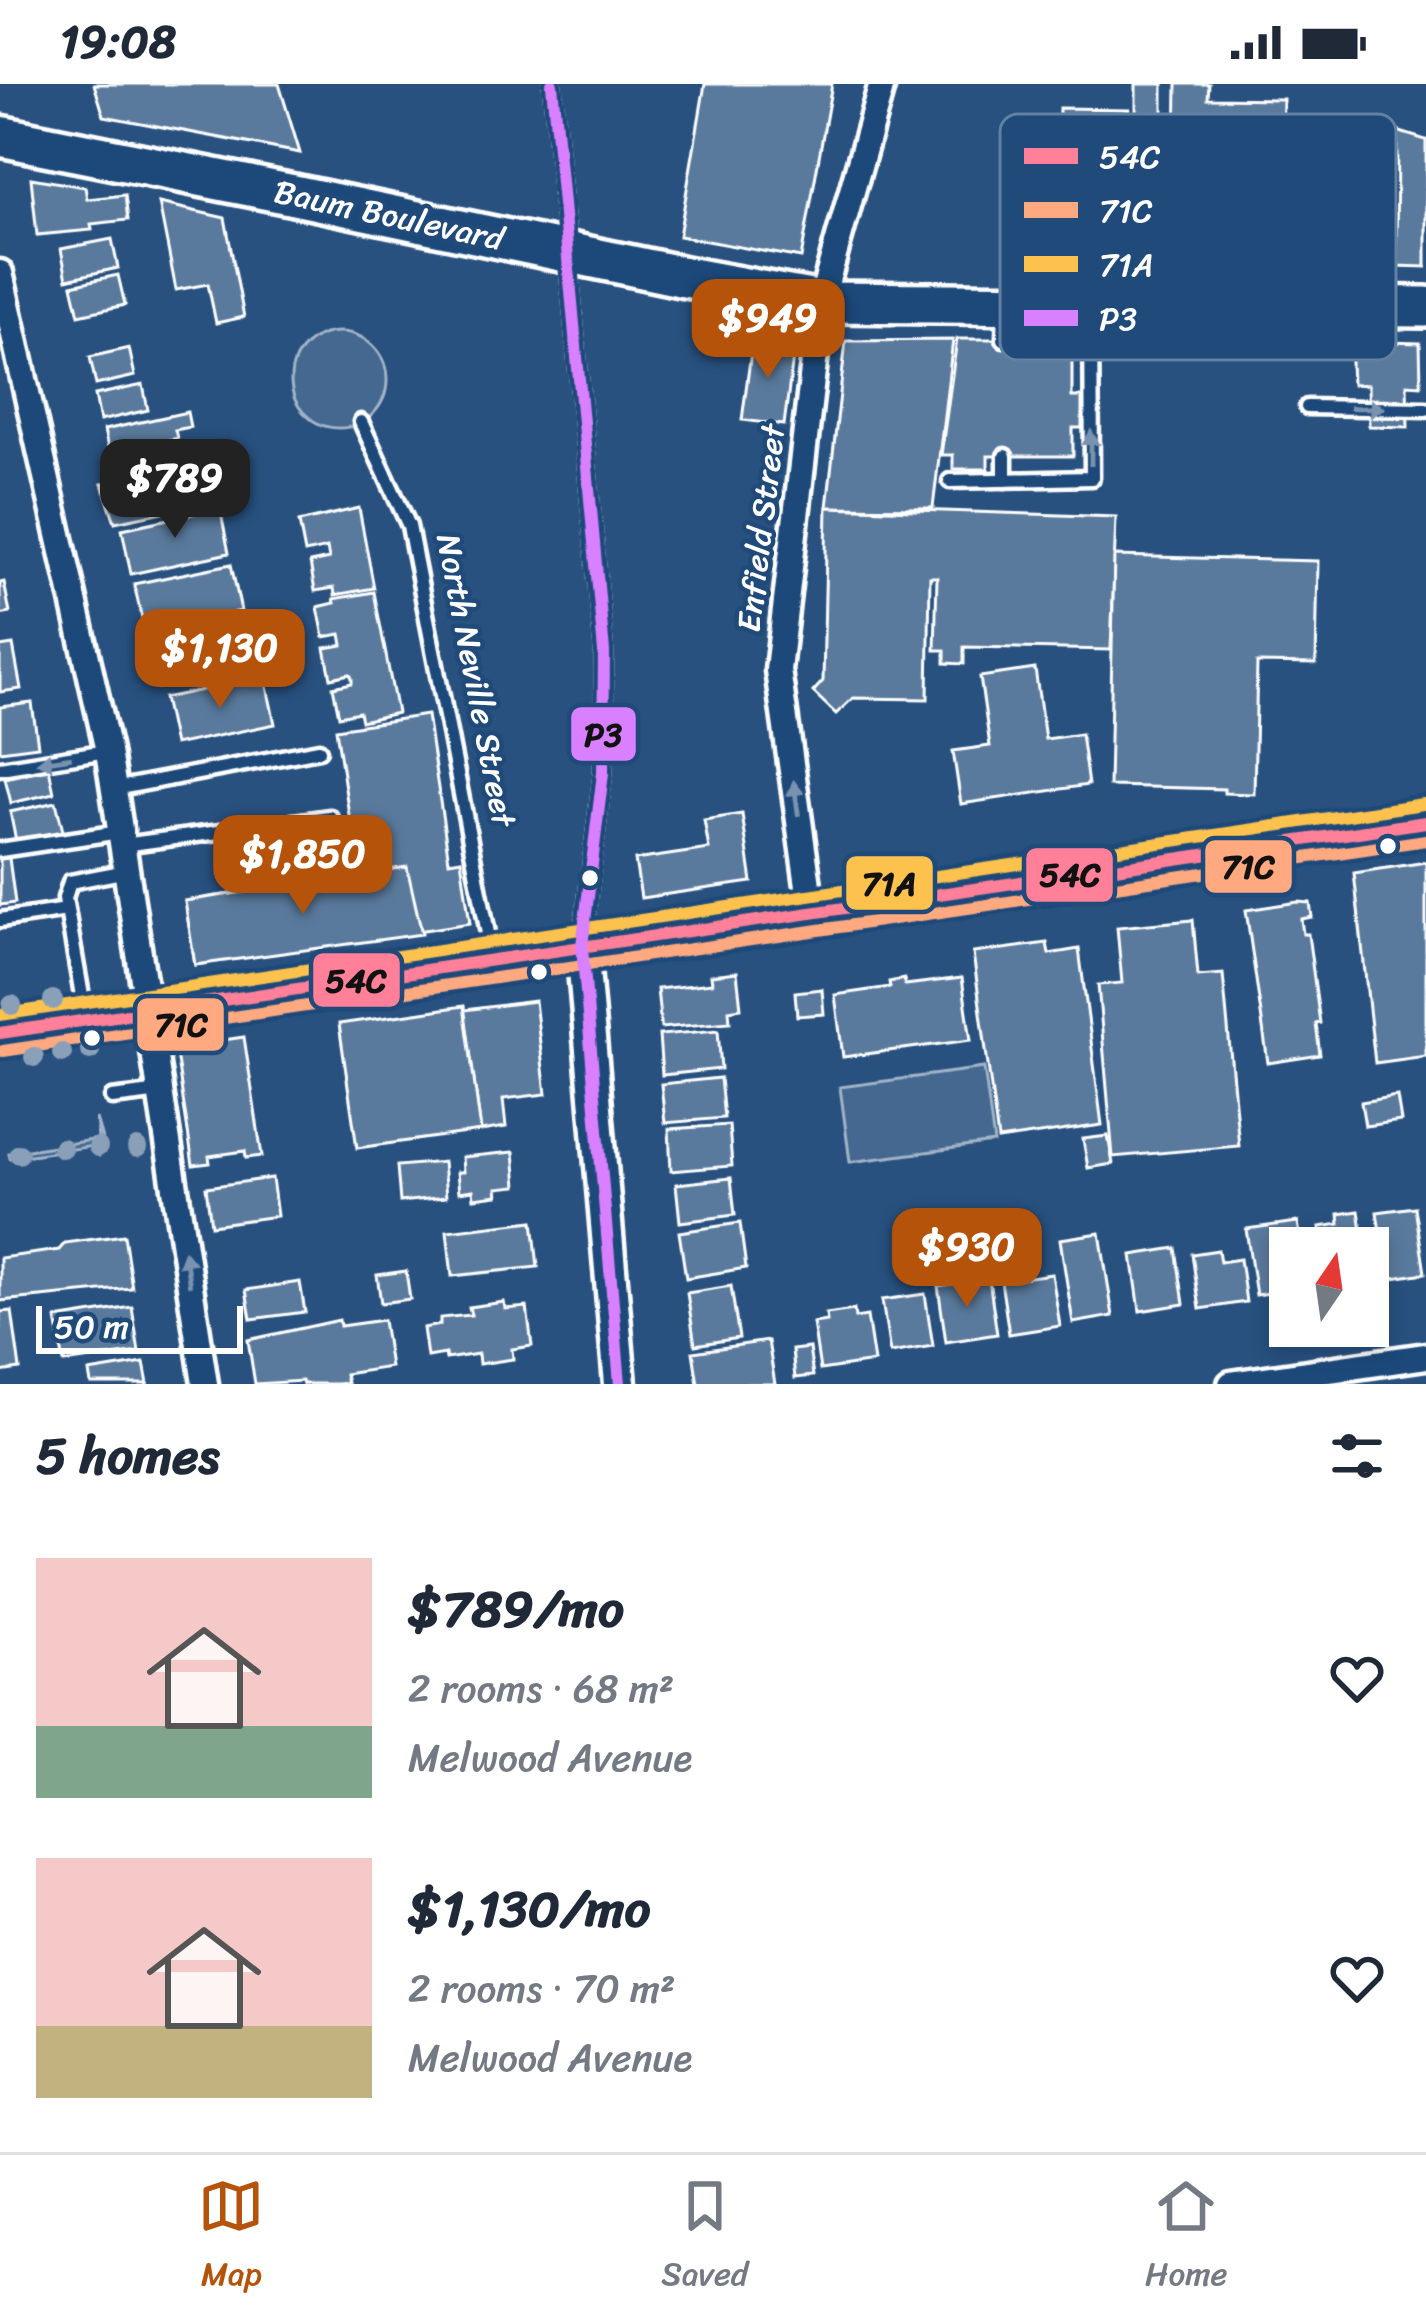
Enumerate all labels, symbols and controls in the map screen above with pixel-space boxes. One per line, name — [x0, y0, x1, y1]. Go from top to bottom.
text: 19:08 — [60, 2, 176, 82]
legend — [1000, 114, 1396, 360]
text: 54C — [1099, 128, 1161, 186]
street label: Baum Boulevard — [269, 162, 512, 268]
text: 71C — [1099, 182, 1153, 240]
text: 71A — [1099, 236, 1154, 294]
pin: $949 — [697, 279, 839, 381]
text: $949 — [719, 283, 817, 352]
text: P3 — [1099, 290, 1137, 348]
one-way arrow — [1349, 399, 1387, 418]
street label: Enfield Street — [719, 419, 803, 635]
one-way arrow — [1082, 428, 1101, 466]
pin: $789 — [104, 439, 246, 541]
text: $789 — [127, 443, 223, 512]
street label: North Neville Street — [419, 529, 533, 833]
pin: $1,130 — [122, 609, 318, 711]
text: $1,130 — [162, 613, 278, 682]
line badge: P3 — [569, 705, 638, 763]
text: P3 — [584, 706, 622, 764]
one-way arrow — [35, 750, 72, 769]
one-way arrow — [787, 778, 806, 816]
pin: $1,850 — [205, 815, 401, 917]
text: $1,850 — [240, 819, 366, 888]
unlabelled marker — [1377, 835, 1399, 857]
line badge: 71C — [1203, 838, 1294, 895]
text: 71C — [1221, 838, 1275, 896]
line badge: 54C — [1024, 846, 1115, 904]
text: 54C — [1039, 846, 1101, 904]
line badge: 71A — [844, 854, 935, 912]
text: 71A — [862, 855, 916, 913]
unlabelled marker — [579, 867, 601, 889]
line badge: 54C — [311, 951, 402, 1009]
text: 54C — [325, 952, 387, 1010]
unlabelled marker — [528, 961, 550, 983]
line badge: 71C — [135, 996, 226, 1053]
text: 71C — [154, 996, 208, 1054]
unlabelled marker — [81, 1027, 103, 1049]
pin: $930 — [896, 1208, 1038, 1310]
text: $930 — [919, 1212, 1015, 1281]
north arrow — [1269, 1227, 1389, 1347]
map controls — [1269, 1227, 1389, 1347]
one-way arrow — [177, 1249, 196, 1287]
text: 50 m — [54, 1298, 129, 1356]
scale bar — [36, 1300, 243, 1353]
text: 5 homes — [36, 1411, 219, 1501]
icon: filters — [1324, 1423, 1390, 1489]
text: $789/mo — [408, 1564, 624, 1654]
icon: home — [132, 1606, 276, 1750]
icon: heart — [1324, 1645, 1390, 1711]
text: 2 rooms · 68 m² — [408, 1654, 674, 1723]
text: Melwood Avenue — [408, 1723, 692, 1792]
text: $1,130/mo — [408, 1864, 650, 1954]
icon: home — [132, 1906, 276, 2050]
icon: heart — [1324, 1945, 1390, 2011]
text: 2 rooms · 70 m² — [408, 1954, 675, 2023]
text: Melwood Avenue — [408, 2023, 692, 2092]
tab: Map — [198, 2173, 264, 2303]
tab: Saved — [661, 2173, 748, 2303]
tab: Home — [1145, 2173, 1228, 2303]

